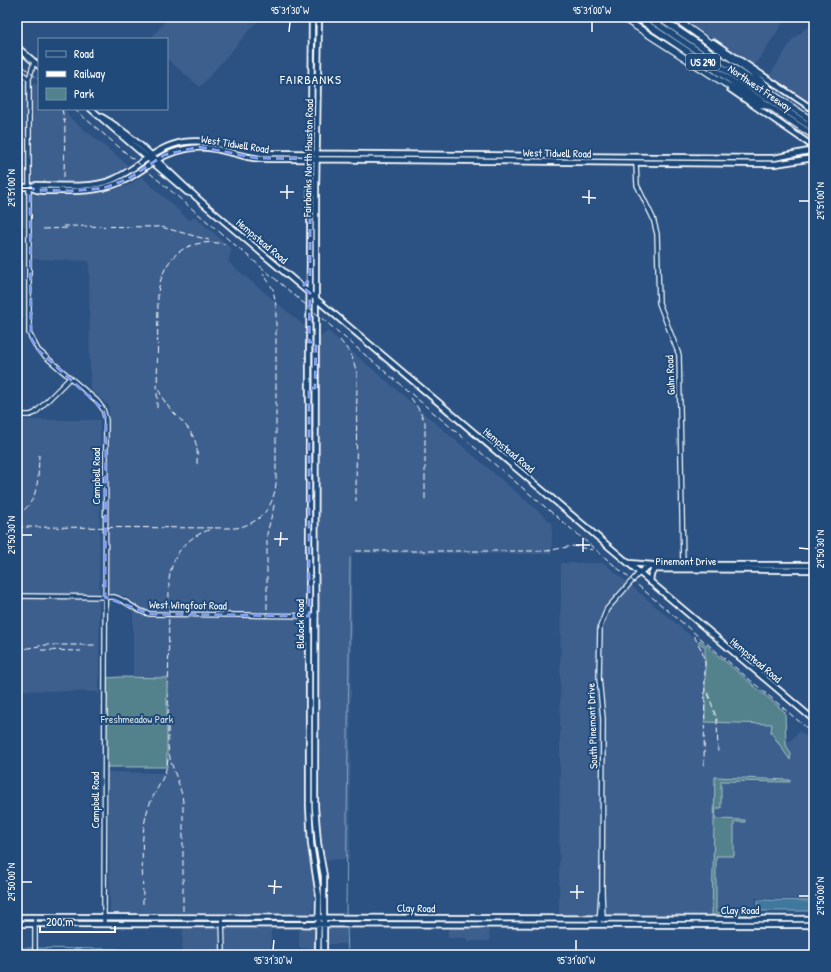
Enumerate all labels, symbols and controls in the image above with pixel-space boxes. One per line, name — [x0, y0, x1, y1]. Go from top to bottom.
text: 95°31'30"W — [271, 4, 310, 17]
text: 95°31'00"W — [573, 4, 612, 17]
legend — [38, 38, 168, 110]
text: Road — [74, 45, 94, 62]
road number: US 290 — [686, 54, 720, 70]
street label: Northwest Freeway — [725, 61, 795, 115]
text: Railway — [74, 65, 105, 82]
district label: FAIRBANKS — [279, 70, 342, 88]
text: Park — [74, 85, 94, 102]
street label: Fairbanks North Houston Road — [300, 98, 316, 218]
street label: West Tidwell Road — [200, 132, 271, 156]
street label: West Tidwell Road — [523, 145, 592, 161]
text: 29°51'00"N — [5, 169, 18, 207]
text: 29°51'00"N — [814, 182, 827, 220]
street label: Hempstead Road — [233, 215, 291, 267]
street label: Guhn Road — [662, 354, 678, 395]
street label: Hempstead Road — [480, 424, 538, 476]
street label: Campbell Road — [89, 447, 103, 504]
text: 29°50'30"N — [5, 516, 18, 554]
text: 29°50'30"N — [814, 530, 827, 568]
street label: Pinemont Drive — [655, 554, 717, 568]
street label: West Wingfoot Road — [149, 597, 228, 613]
street label: Blalock Road — [293, 599, 307, 649]
street label: Hempstead Road — [727, 634, 785, 686]
street label: South Pinemont Drive — [583, 682, 600, 769]
park label: Freshmeadow Park — [100, 712, 174, 726]
street label: Campbell Road — [88, 771, 102, 828]
text: 29°50'00"N — [5, 863, 18, 901]
text: 29°50'00"N — [814, 877, 827, 915]
street label: Clay Road — [397, 901, 436, 915]
street label: Clay Road — [721, 903, 760, 917]
scale bar — [40, 908, 115, 934]
text: 200 m — [46, 913, 73, 930]
text: 95°31'30"W — [254, 954, 293, 967]
text: 95°31'00"W — [557, 954, 596, 967]

